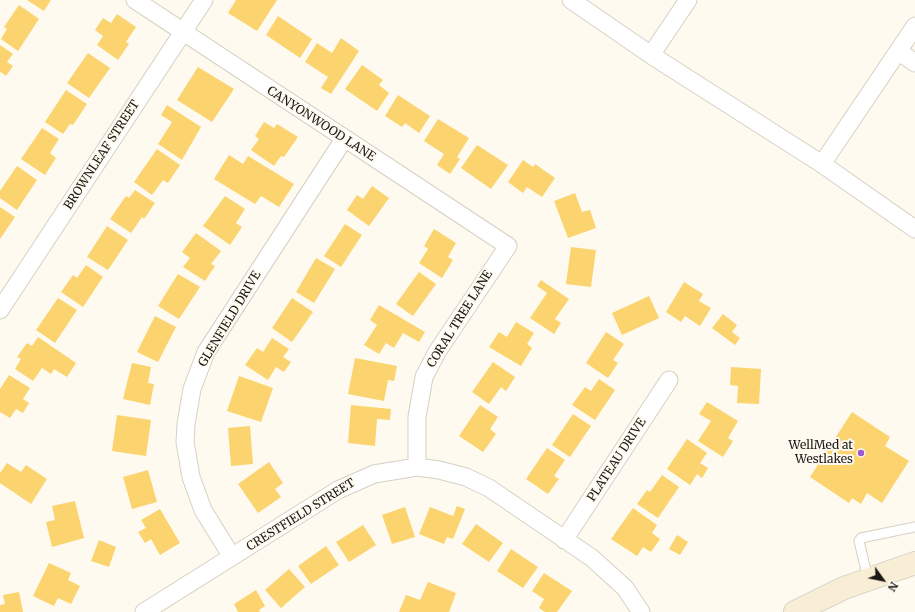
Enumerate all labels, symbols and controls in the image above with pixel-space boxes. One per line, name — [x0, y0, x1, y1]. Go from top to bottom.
street label: CANYONWOOD LANE — [264, 84, 378, 164]
street label: BROWNLEAF STREET — [61, 98, 143, 212]
street label: CORAL TREE LANE — [424, 268, 496, 370]
street label: GLENFIELD DRIVE — [196, 269, 264, 369]
street label: PLATEAU DRIVE — [585, 416, 649, 504]
place label: WellMed at Westlakes — [789, 439, 853, 467]
marker: WellMed at Westlakes — [856, 448, 866, 458]
street label: CRESTFIELD STREET — [244, 476, 358, 554]
north arrow — [863, 560, 903, 600]
text: N — [885, 579, 901, 594]

